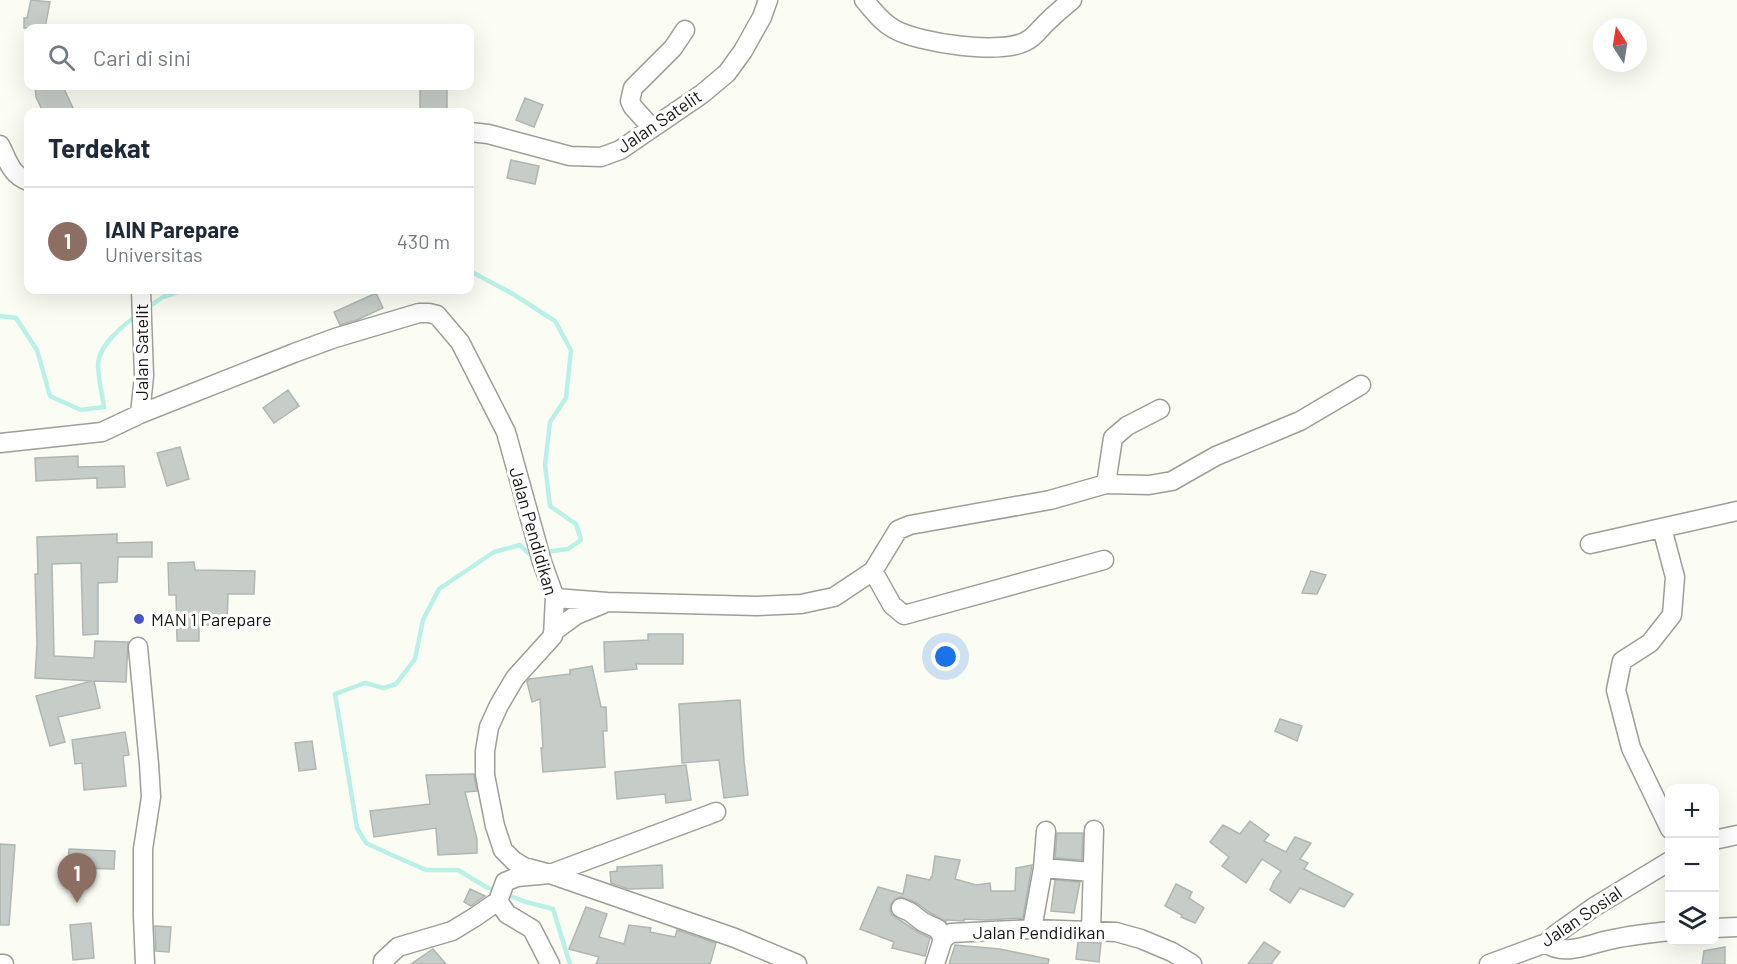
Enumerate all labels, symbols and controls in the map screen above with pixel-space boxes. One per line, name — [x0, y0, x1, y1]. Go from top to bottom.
north arrow — [1593, 18, 1647, 72]
search box — [24, 24, 474, 90]
icon: search — [45, 41, 78, 74]
text: Cari di sini — [93, 44, 191, 70]
street label: Jalan Satelit — [613, 85, 705, 157]
text: Terdekat — [48, 132, 150, 163]
text: IAIN Parepare — [105, 216, 239, 242]
text: 1 — [64, 229, 71, 253]
text: 430 m — [397, 229, 450, 253]
text: Universitas — [105, 242, 203, 266]
street label: Jalan Satelit — [130, 304, 152, 400]
street label: Jalan Pendidikan — [505, 464, 563, 598]
place label: MAN 1 Parepare — [151, 608, 272, 630]
marker: MAN 1 Parepare — [132, 612, 146, 626]
your location — [931, 642, 960, 671]
map controls — [1665, 784, 1719, 946]
button: + — [1665, 784, 1719, 838]
button: − — [1665, 838, 1719, 892]
pin: 1 — [58, 854, 97, 903]
street label: Jalan Sosial — [1536, 881, 1626, 951]
button: layers — [1665, 892, 1719, 946]
street label: Jalan Pendidikan — [973, 921, 1105, 943]

